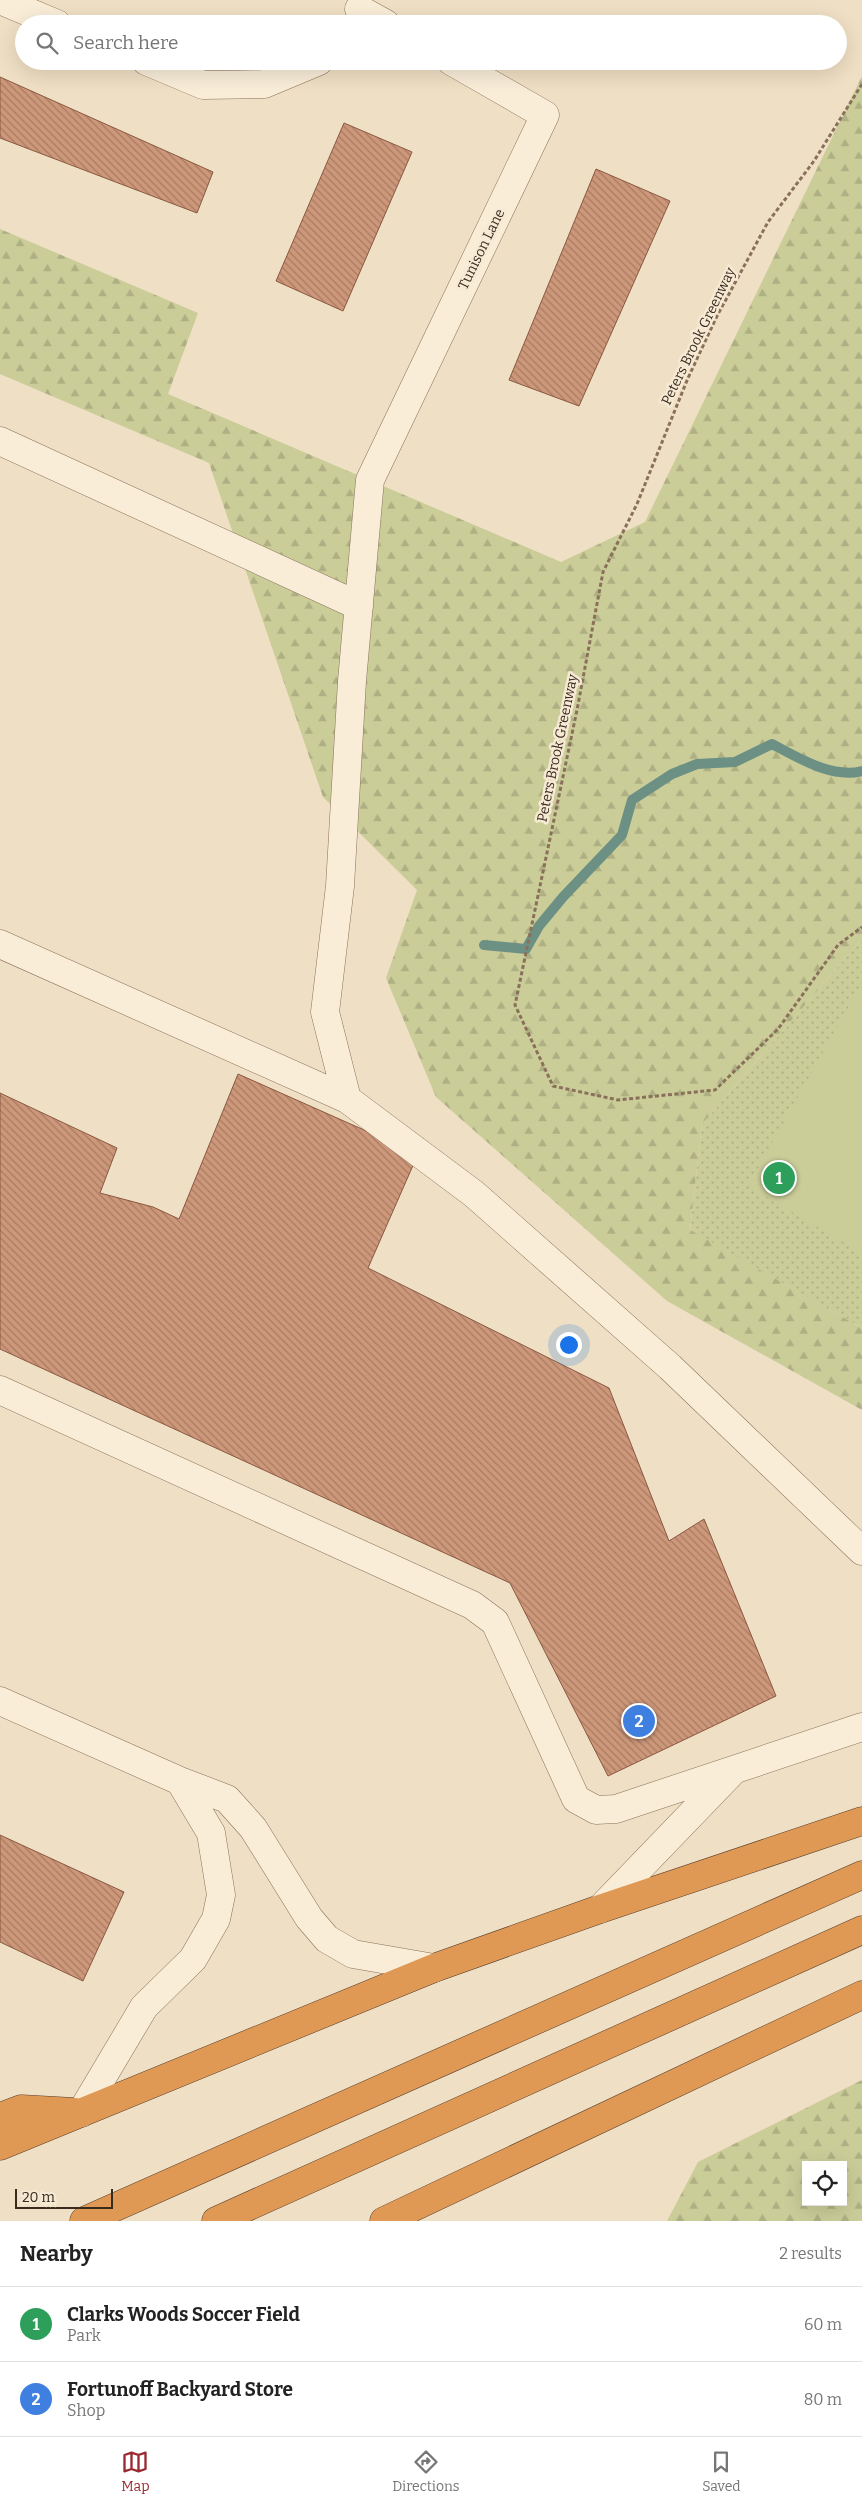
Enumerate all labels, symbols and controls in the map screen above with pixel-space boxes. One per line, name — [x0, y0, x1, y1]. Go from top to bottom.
search box — [15, 15, 847, 70]
icon: search — [33, 29, 61, 57]
text: Search here — [73, 31, 178, 54]
street label: Tunison Lane — [455, 206, 508, 292]
street label: Peters Brook Greenway — [658, 264, 739, 408]
street label: Peters Brook Greenway — [533, 672, 582, 824]
pin: 1 — [763, 1159, 795, 1197]
your location — [556, 1332, 582, 1358]
pin: 2 — [623, 1702, 655, 1740]
map controls — [802, 2161, 847, 2206]
button: locate — [802, 2161, 847, 2206]
scale bar — [15, 2186, 112, 2209]
text: 20 m — [22, 2189, 55, 2206]
text: Nearby — [20, 2241, 93, 2267]
text: 2 results — [779, 2244, 842, 2263]
text: Clarks Woods Soccer Field — [67, 2303, 300, 2326]
text: 1 — [33, 2315, 39, 2334]
text: 60 m — [804, 2315, 842, 2334]
text: Park — [67, 2326, 101, 2345]
text: Fortunoff Backyard Store — [67, 2378, 293, 2401]
text: 2 — [31, 2390, 41, 2409]
text: 80 m — [804, 2390, 842, 2409]
text: Shop — [67, 2401, 105, 2420]
tab: Map — [121, 2448, 150, 2495]
tab: Directions — [392, 2448, 460, 2495]
tab: Saved — [702, 2448, 741, 2495]

